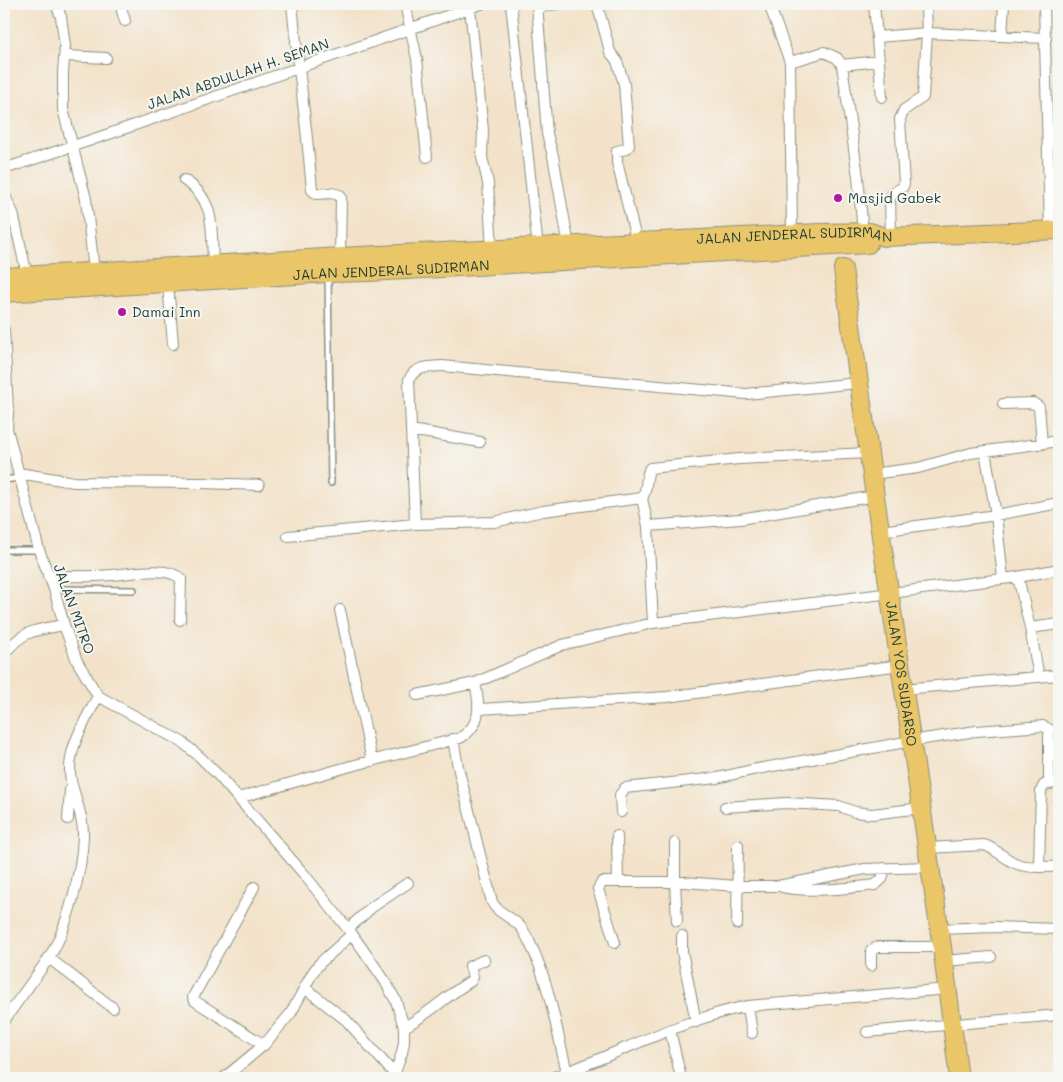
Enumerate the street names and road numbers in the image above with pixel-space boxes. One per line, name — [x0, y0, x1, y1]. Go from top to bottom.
street label: JALAN ABDULLAH H. SEMAN — [144, 33, 331, 114]
street label: JALAN JENDERAL SUDIRMAN — [696, 222, 893, 248]
street label: JALAN JENDERAL SUDIRMAN — [292, 255, 490, 284]
street label: JALAN MITRO — [49, 561, 100, 656]
street label: JALAN YOS SUDARSO — [882, 600, 922, 748]

